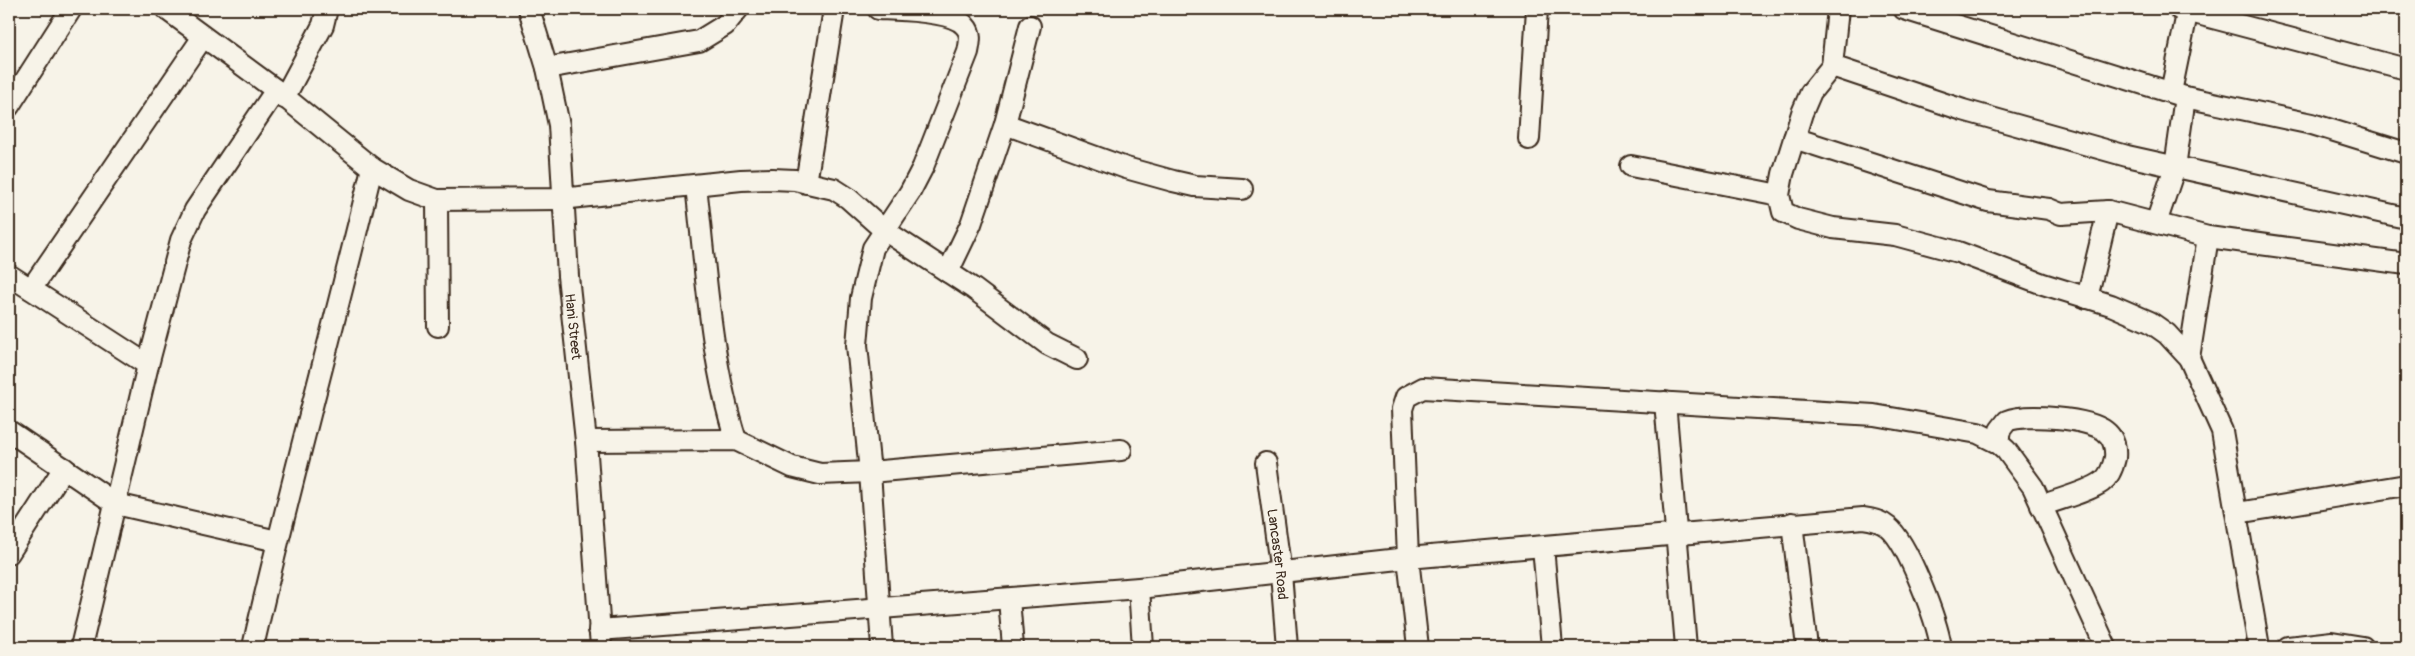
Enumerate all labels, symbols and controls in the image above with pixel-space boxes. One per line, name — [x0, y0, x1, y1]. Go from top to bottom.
street label: Hani Street — [561, 293, 586, 361]
street label: Lancaster Road — [1264, 508, 1292, 600]

